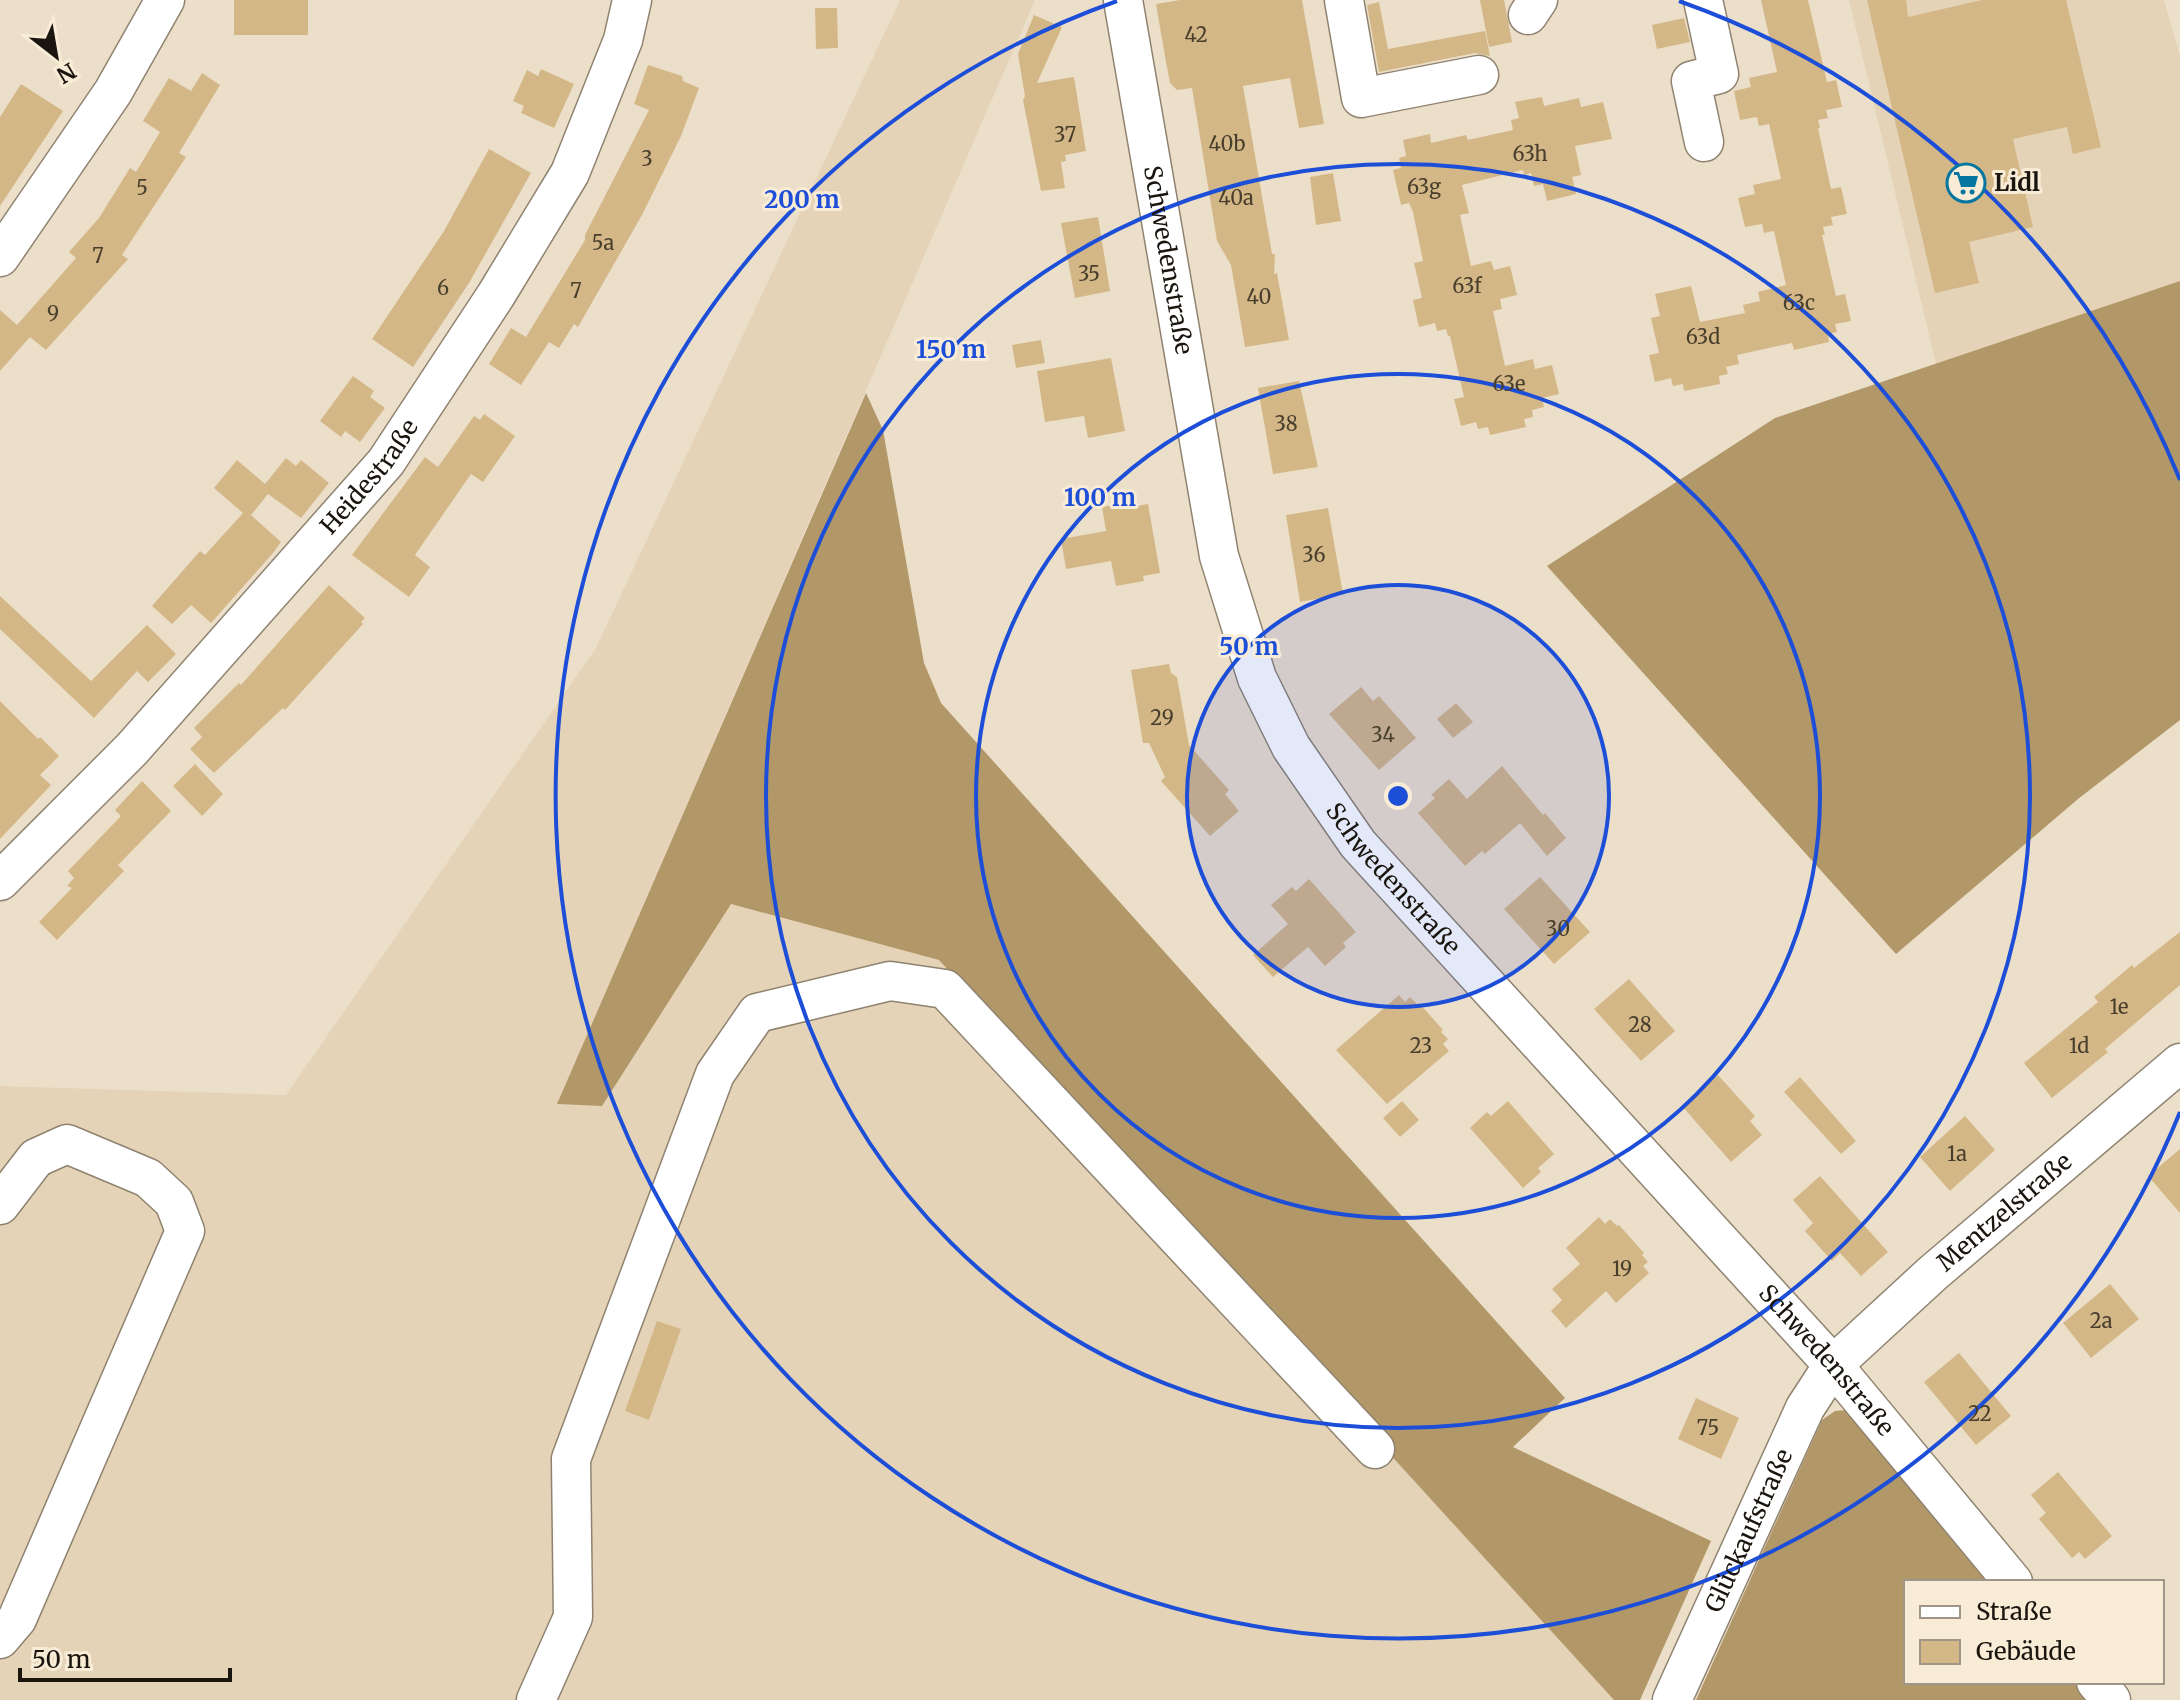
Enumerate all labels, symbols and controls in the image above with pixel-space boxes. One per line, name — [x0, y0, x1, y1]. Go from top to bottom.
north arrow — [16, 16, 96, 96]
house number: 42 — [1184, 22, 1208, 47]
text: N — [51, 57, 81, 90]
house number: 37 — [1054, 122, 1076, 147]
house number: 40b — [1209, 131, 1245, 156]
house number: 63h — [1513, 141, 1547, 166]
house number: 3 — [641, 146, 653, 171]
supermarket icon: Lidl — [1945, 162, 1987, 204]
street label: Schwedenstraße — [1137, 163, 1200, 357]
place label: Lidl — [1994, 167, 2040, 198]
house number: 63g — [1407, 174, 1441, 199]
house number: 5 — [136, 175, 148, 200]
text: 200 m — [764, 184, 840, 215]
house number: 40a — [1218, 185, 1254, 210]
house number: 5a — [592, 230, 614, 255]
house number: 7 — [92, 243, 104, 268]
house number: 35 — [1078, 261, 1100, 286]
house number: 63f — [1452, 273, 1483, 298]
house number: 6 — [437, 275, 449, 300]
house number: 7 — [570, 278, 582, 303]
house number: 40 — [1247, 284, 1271, 309]
house number: 63c — [1783, 290, 1815, 315]
house number: 9 — [47, 301, 59, 326]
house number: 63d — [1686, 324, 1720, 349]
text: 150 m — [916, 334, 986, 365]
house number: 63e — [1493, 371, 1525, 396]
house number: 38 — [1274, 411, 1298, 436]
street label: Heidestraße — [313, 413, 425, 541]
text: 100 m — [1064, 482, 1136, 513]
house number: 36 — [1302, 542, 1326, 567]
text: 50 m — [1219, 631, 1279, 662]
house number: 29 — [1150, 705, 1174, 730]
house number: 34 — [1371, 722, 1395, 747]
centre of rings — [1384, 782, 1412, 810]
street label: Schwedenstraße — [1319, 797, 1467, 961]
house number: 30 — [1546, 916, 1570, 941]
house number: 1e — [2109, 994, 2129, 1019]
house number: 28 — [1628, 1012, 1652, 1037]
house number: 23 — [1410, 1033, 1432, 1058]
house number: 1d — [2069, 1033, 2089, 1058]
house number: 1a — [1947, 1141, 1967, 1166]
street label: Mentzelstraße — [1931, 1146, 2078, 1278]
house number: 19 — [1612, 1256, 1632, 1281]
street label: Schwedenstraße — [1752, 1278, 1901, 1442]
house number: 2a — [2090, 1308, 2113, 1333]
house number: 22 — [1968, 1401, 1992, 1426]
house number: 75 — [1697, 1415, 1719, 1440]
street label: Glückaufstraße — [1698, 1444, 1799, 1617]
legend — [1904, 1580, 2164, 1684]
text: Straße — [1976, 1596, 2051, 1627]
scale bar — [20, 1632, 230, 1682]
text: Gebäude — [1976, 1636, 2076, 1667]
text: 50 m — [32, 1644, 91, 1675]

